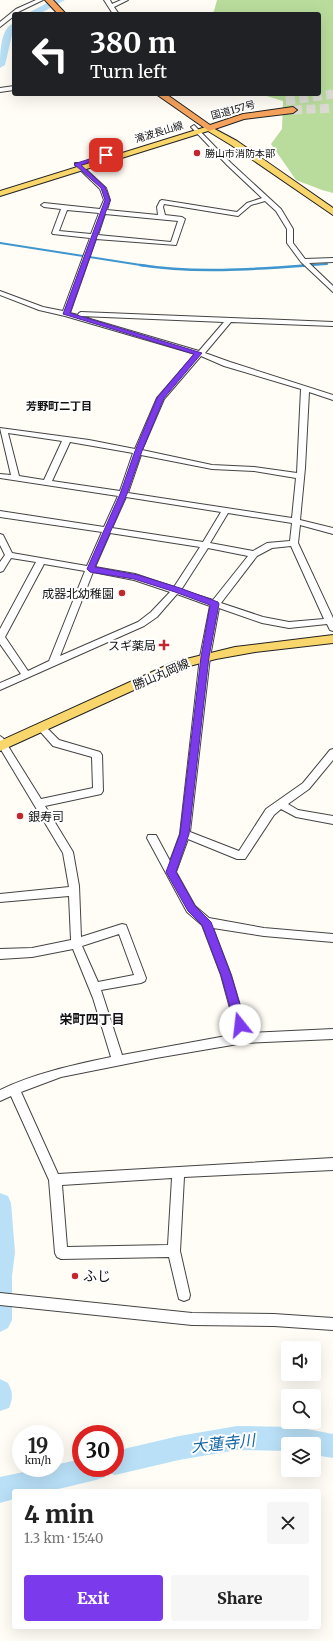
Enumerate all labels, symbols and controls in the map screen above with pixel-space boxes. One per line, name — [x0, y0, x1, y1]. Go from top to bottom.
text: 380 m — [90, 25, 176, 61]
icon: left — [24, 28, 76, 80]
text: Turn left — [90, 60, 167, 83]
street label: 国道157号 — [209, 98, 257, 122]
street label: 滝波長山線 — [133, 118, 185, 146]
pin — [89, 138, 123, 172]
icon: arrive — [95, 144, 117, 166]
place label: 勝山市消防本部 — [205, 147, 275, 160]
marker: 勝山市消防本部 — [192, 148, 202, 158]
district label: 芳野町二丁目 — [26, 399, 92, 413]
place label: 成器北幼稚園 — [42, 586, 114, 601]
marker: 成器北幼稚園 — [117, 588, 127, 598]
place label: スギ薬局 — [108, 638, 156, 653]
marker: スギ薬局 — [159, 640, 169, 650]
street label: 勝山丸岡線 — [130, 655, 192, 693]
place label: 銀寿司 — [28, 809, 64, 824]
marker: 銀寿司 — [15, 811, 25, 821]
position arrow — [219, 1004, 261, 1046]
district label: 栄町四丁目 — [59, 1011, 125, 1028]
place label: ふじ — [83, 1267, 111, 1285]
marker: ふじ — [70, 1271, 80, 1281]
map controls — [281, 1341, 321, 1477]
button: sound — [281, 1341, 321, 1381]
button: search — [281, 1389, 321, 1429]
speed limit sign: 30 — [72, 1425, 124, 1477]
water label: 大蓮寺川 — [190, 1430, 258, 1456]
text: 19 — [28, 1433, 48, 1458]
button: layers — [281, 1437, 321, 1477]
text: km/h — [25, 1454, 51, 1467]
text: 4 min — [24, 1499, 94, 1530]
button: close — [267, 1502, 309, 1544]
text: 1.3 km · 15:40 — [24, 1530, 103, 1547]
button: Exit — [24, 1575, 163, 1621]
button: Share — [171, 1575, 309, 1621]

